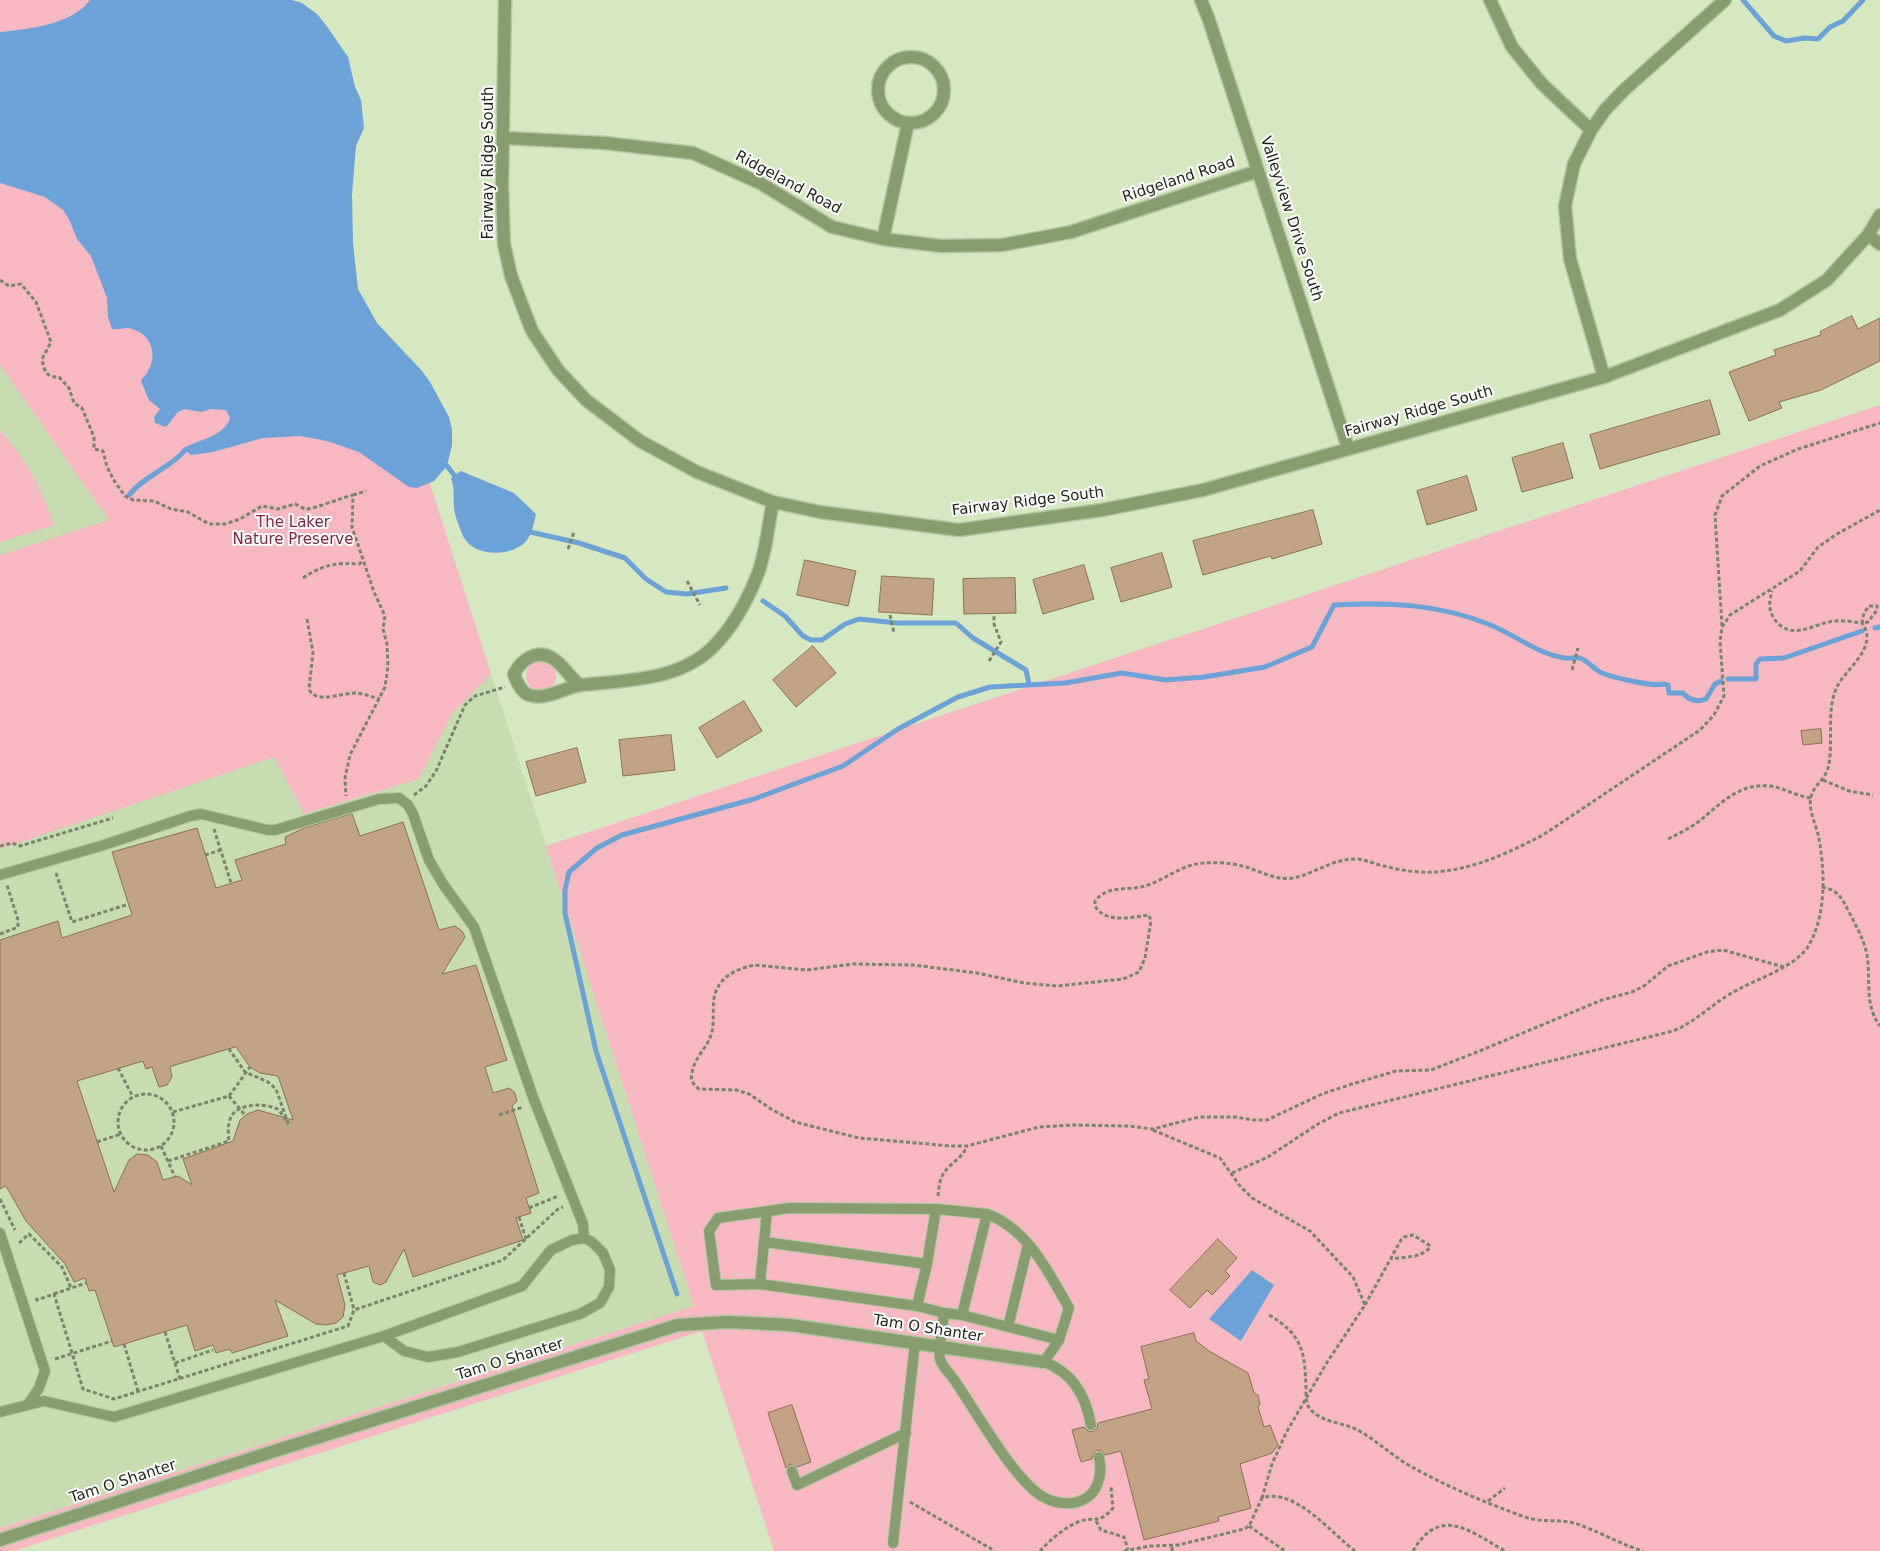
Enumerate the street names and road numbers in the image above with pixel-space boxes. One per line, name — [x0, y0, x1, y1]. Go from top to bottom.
street label: Fairway Ridge South — [480, 86, 498, 240]
street label: Valleyview Drive South — [1256, 134, 1326, 304]
street label: Ridgeland Road — [732, 147, 844, 219]
street label: Ridgeland Road — [1120, 153, 1238, 207]
street label: Fairway Ridge South — [1343, 382, 1495, 442]
street label: Fairway Ridge South — [951, 484, 1105, 520]
street label: Tam O Shanter — [872, 1311, 984, 1347]
street label: Tam O Shanter — [454, 1335, 566, 1385]
street label: Tam O Shanter — [68, 1456, 178, 1508]

